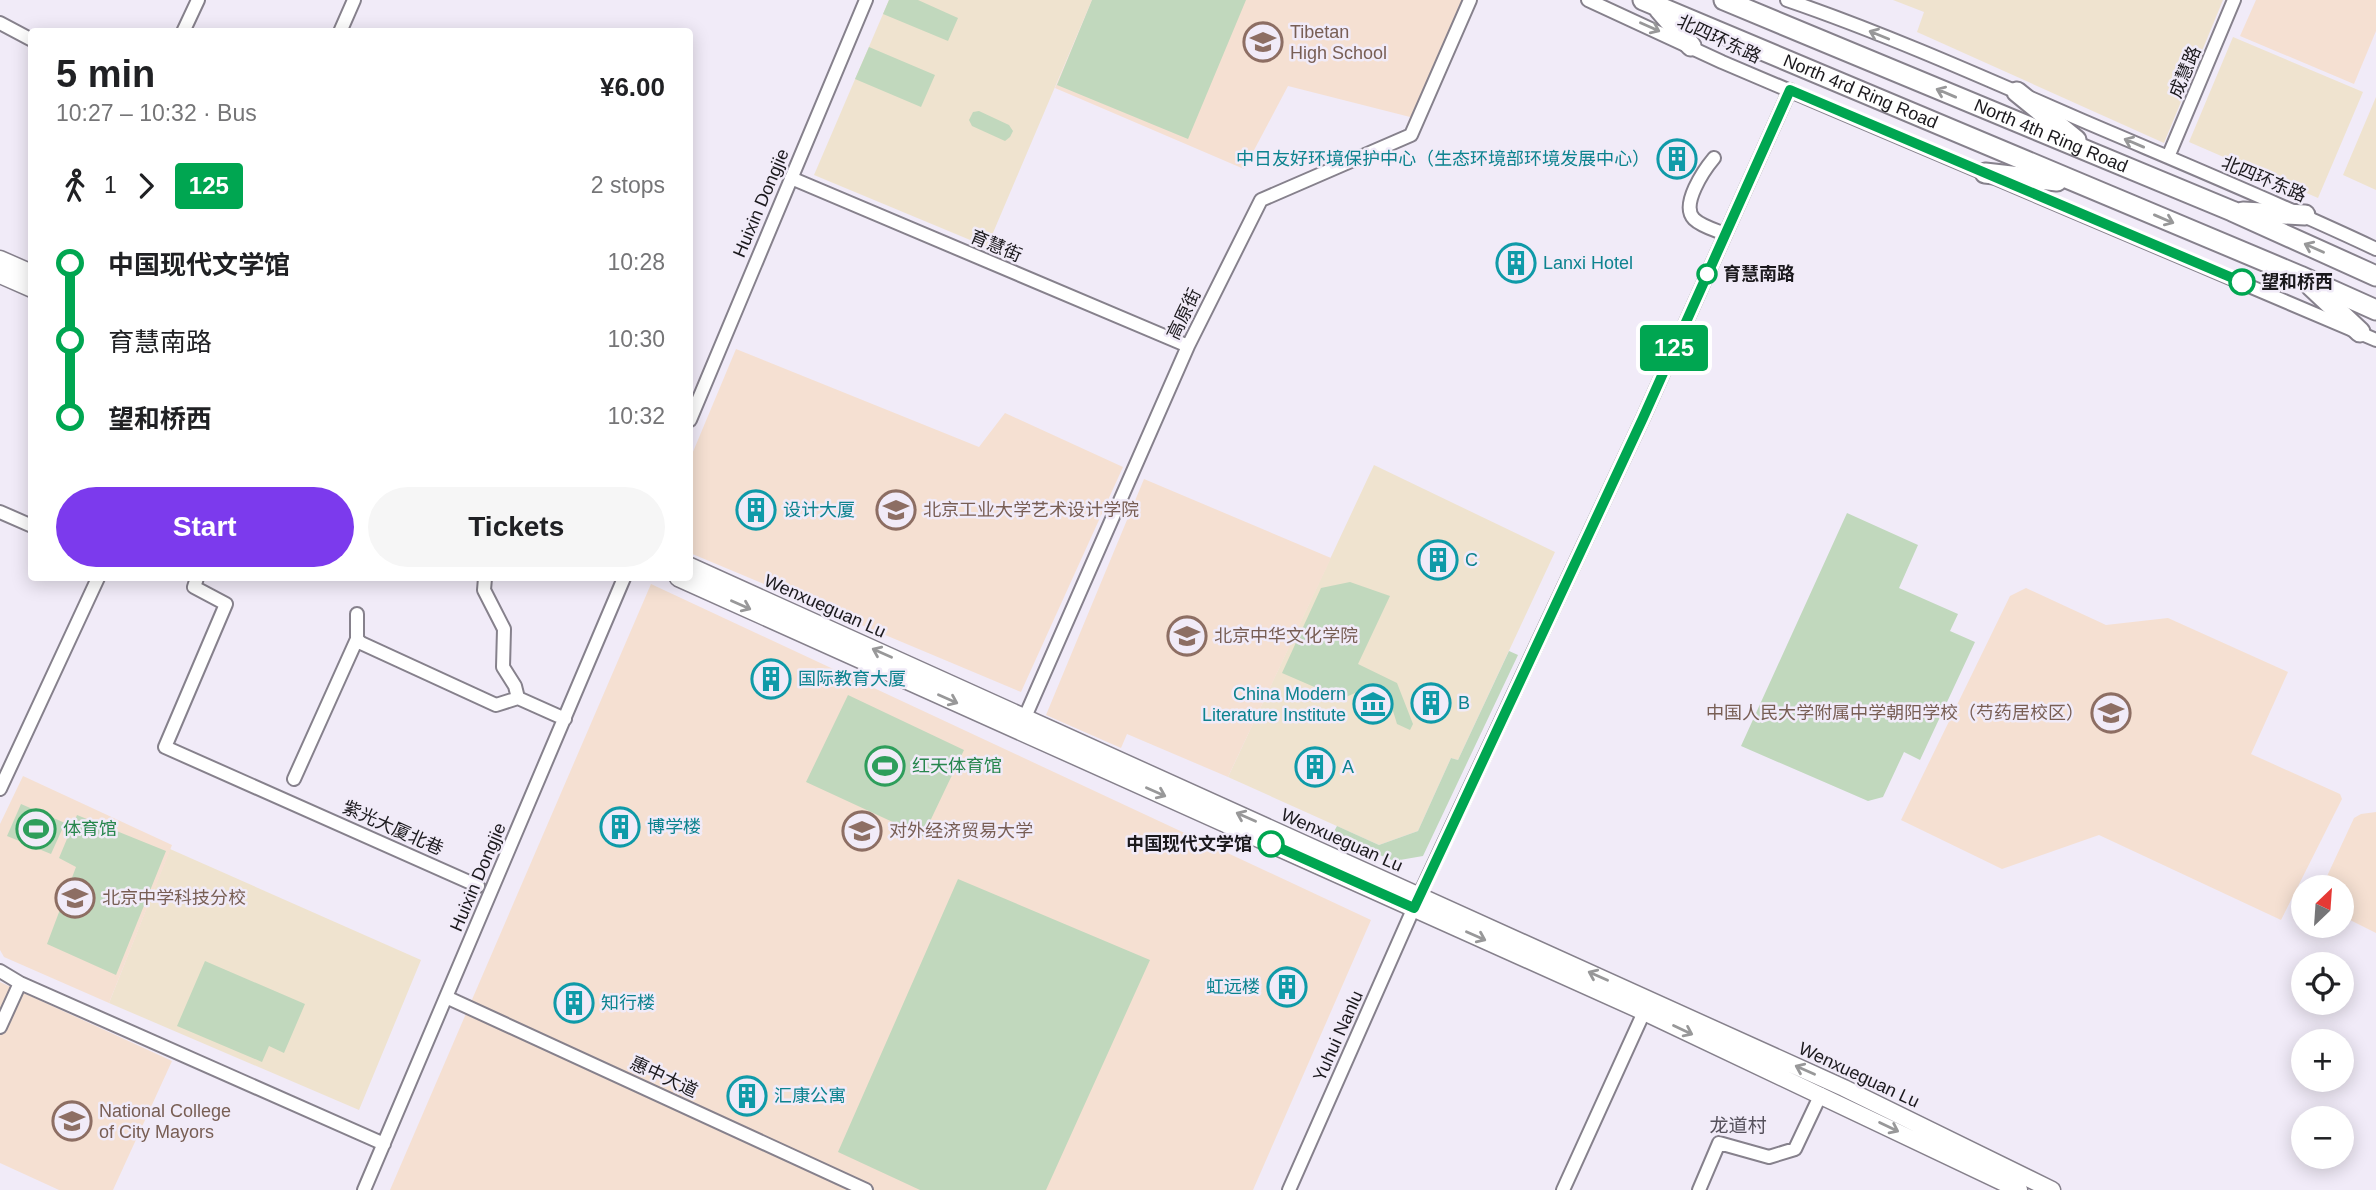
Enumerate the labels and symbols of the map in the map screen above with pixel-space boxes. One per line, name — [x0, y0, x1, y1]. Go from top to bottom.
street label: 北四环东路 — [1674, 11, 1764, 67]
school or university icon: Tibetan High School — [1242, 21, 1284, 63]
one-way arrow — [1639, 21, 1660, 34]
place label: Tibetan High School — [1290, 22, 1387, 63]
one-way arrow — [1869, 28, 1891, 41]
street label: 成慧路 — [2165, 43, 2205, 101]
street label: North 4rd Ring Road — [1781, 50, 1941, 133]
one-way arrow — [1936, 85, 1958, 98]
street label: North 4th Ring Road — [1971, 95, 2131, 177]
one-way arrow — [2124, 135, 2145, 148]
building icon: 中日友好环境保护中心（生态环境部环境发展中心） — [1656, 138, 1698, 180]
street label: Huixin Dongjie — [729, 146, 793, 260]
place label: 中日友好环境保护中心（生态环境部环境发展中心） — [1236, 149, 1650, 169]
street label: 北四环东路 — [2219, 152, 2309, 206]
one-way arrow — [2153, 214, 2175, 227]
street label: 育慧街 — [967, 226, 1025, 266]
one-way arrow — [2304, 241, 2325, 254]
building icon: Lanxi Hotel — [1495, 242, 1537, 284]
place label: Lanxi Hotel — [1543, 253, 1633, 273]
marker: 育慧南路 — [1697, 264, 1717, 284]
place label: 育慧南路 — [1723, 264, 1795, 284]
marker: 望和桥西 — [2229, 269, 2255, 295]
place label: 望和桥西 — [2261, 272, 2333, 292]
street label: 高原街 — [1163, 285, 1205, 343]
line badge: 125 — [1634, 325, 1714, 371]
building icon: 设计大厦 — [735, 489, 777, 531]
school or university icon: 北京工业大学艺术设计学院 — [875, 489, 917, 531]
place label: 设计大厦 — [783, 500, 855, 520]
place label: 北京工业大学艺术设计学院 — [923, 500, 1139, 520]
building icon: C — [1417, 539, 1459, 581]
place label: C — [1465, 550, 1478, 570]
street label: Wenxueguan Lu — [761, 570, 889, 642]
one-way arrow — [730, 600, 751, 613]
school or university icon: 北京中华文化学院 — [1166, 615, 1208, 657]
place label: 北京中华文化学院 — [1214, 626, 1358, 646]
one-way arrow — [872, 646, 893, 659]
building icon: 国际教育大厦 — [750, 658, 792, 700]
place label: 国际教育大厦 — [798, 669, 906, 689]
building icon: B — [1410, 682, 1452, 724]
museum icon: China Modern Literature Institute — [1352, 683, 1394, 725]
place label: China Modern Literature Institute — [1202, 684, 1346, 725]
school or university icon: 中国人民大学附属中学朝阳学校（芍药居校区） — [2090, 692, 2132, 734]
one-way arrow — [937, 693, 958, 706]
place label: B — [1458, 693, 1470, 713]
place label: 中国人民大学附属中学朝阳学校（芍药居校区） — [1706, 703, 2084, 723]
sports icon: 红天体育馆 — [864, 745, 906, 787]
building icon: A — [1294, 746, 1336, 788]
place label: 红天体育馆 — [912, 756, 1002, 776]
place label: A — [1342, 757, 1354, 777]
one-way arrow — [1144, 786, 1166, 799]
street label: 紫光大厦北巷 — [340, 797, 446, 859]
street label: Wenxueguan Lu — [1278, 804, 1406, 876]
building icon: 博学楼 — [599, 806, 641, 848]
sports icon: 体育馆 — [15, 808, 57, 850]
school or university icon: 对外经济贸易大学 — [841, 810, 883, 852]
one-way arrow — [1235, 810, 1257, 823]
place label: 博学楼 — [647, 817, 701, 837]
place label: 体育馆 — [63, 819, 117, 839]
street label: Huixin Dongjie — [446, 820, 510, 934]
place label: 对外经济贸易大学 — [889, 821, 1033, 841]
marker: 中国现代文学馆 — [1258, 831, 1284, 857]
place label: 中国现代文学馆 — [1126, 834, 1252, 854]
north arrow — [2291, 875, 2354, 938]
school or university icon: 北京中学科技分校 — [54, 877, 96, 919]
place label: 北京中学科技分校 — [102, 888, 246, 908]
one-way arrow — [1465, 930, 1486, 943]
building icon: 虹远楼 — [1266, 966, 1308, 1008]
one-way arrow — [1588, 969, 1609, 982]
place label: 虹远楼 — [1206, 977, 1260, 997]
building icon: 知行楼 — [553, 982, 595, 1024]
street label: Yuhui Nanlu — [1309, 988, 1367, 1084]
place label: 知行楼 — [601, 993, 655, 1013]
one-way arrow — [1672, 1024, 1693, 1037]
street label: Wenxueguan Lu — [1796, 1038, 1922, 1112]
street label: 惠中大道 — [627, 1053, 701, 1101]
one-way arrow — [1795, 1063, 1816, 1076]
building icon: 汇康公寓 — [726, 1075, 768, 1117]
place label: 汇康公寓 — [774, 1086, 846, 1106]
school or university icon: National College of City Mayors — [51, 1100, 93, 1142]
place label: National College of City Mayors — [99, 1101, 231, 1142]
district label: 龙道村 — [1709, 1115, 1767, 1136]
one-way arrow — [1878, 1121, 1899, 1134]

